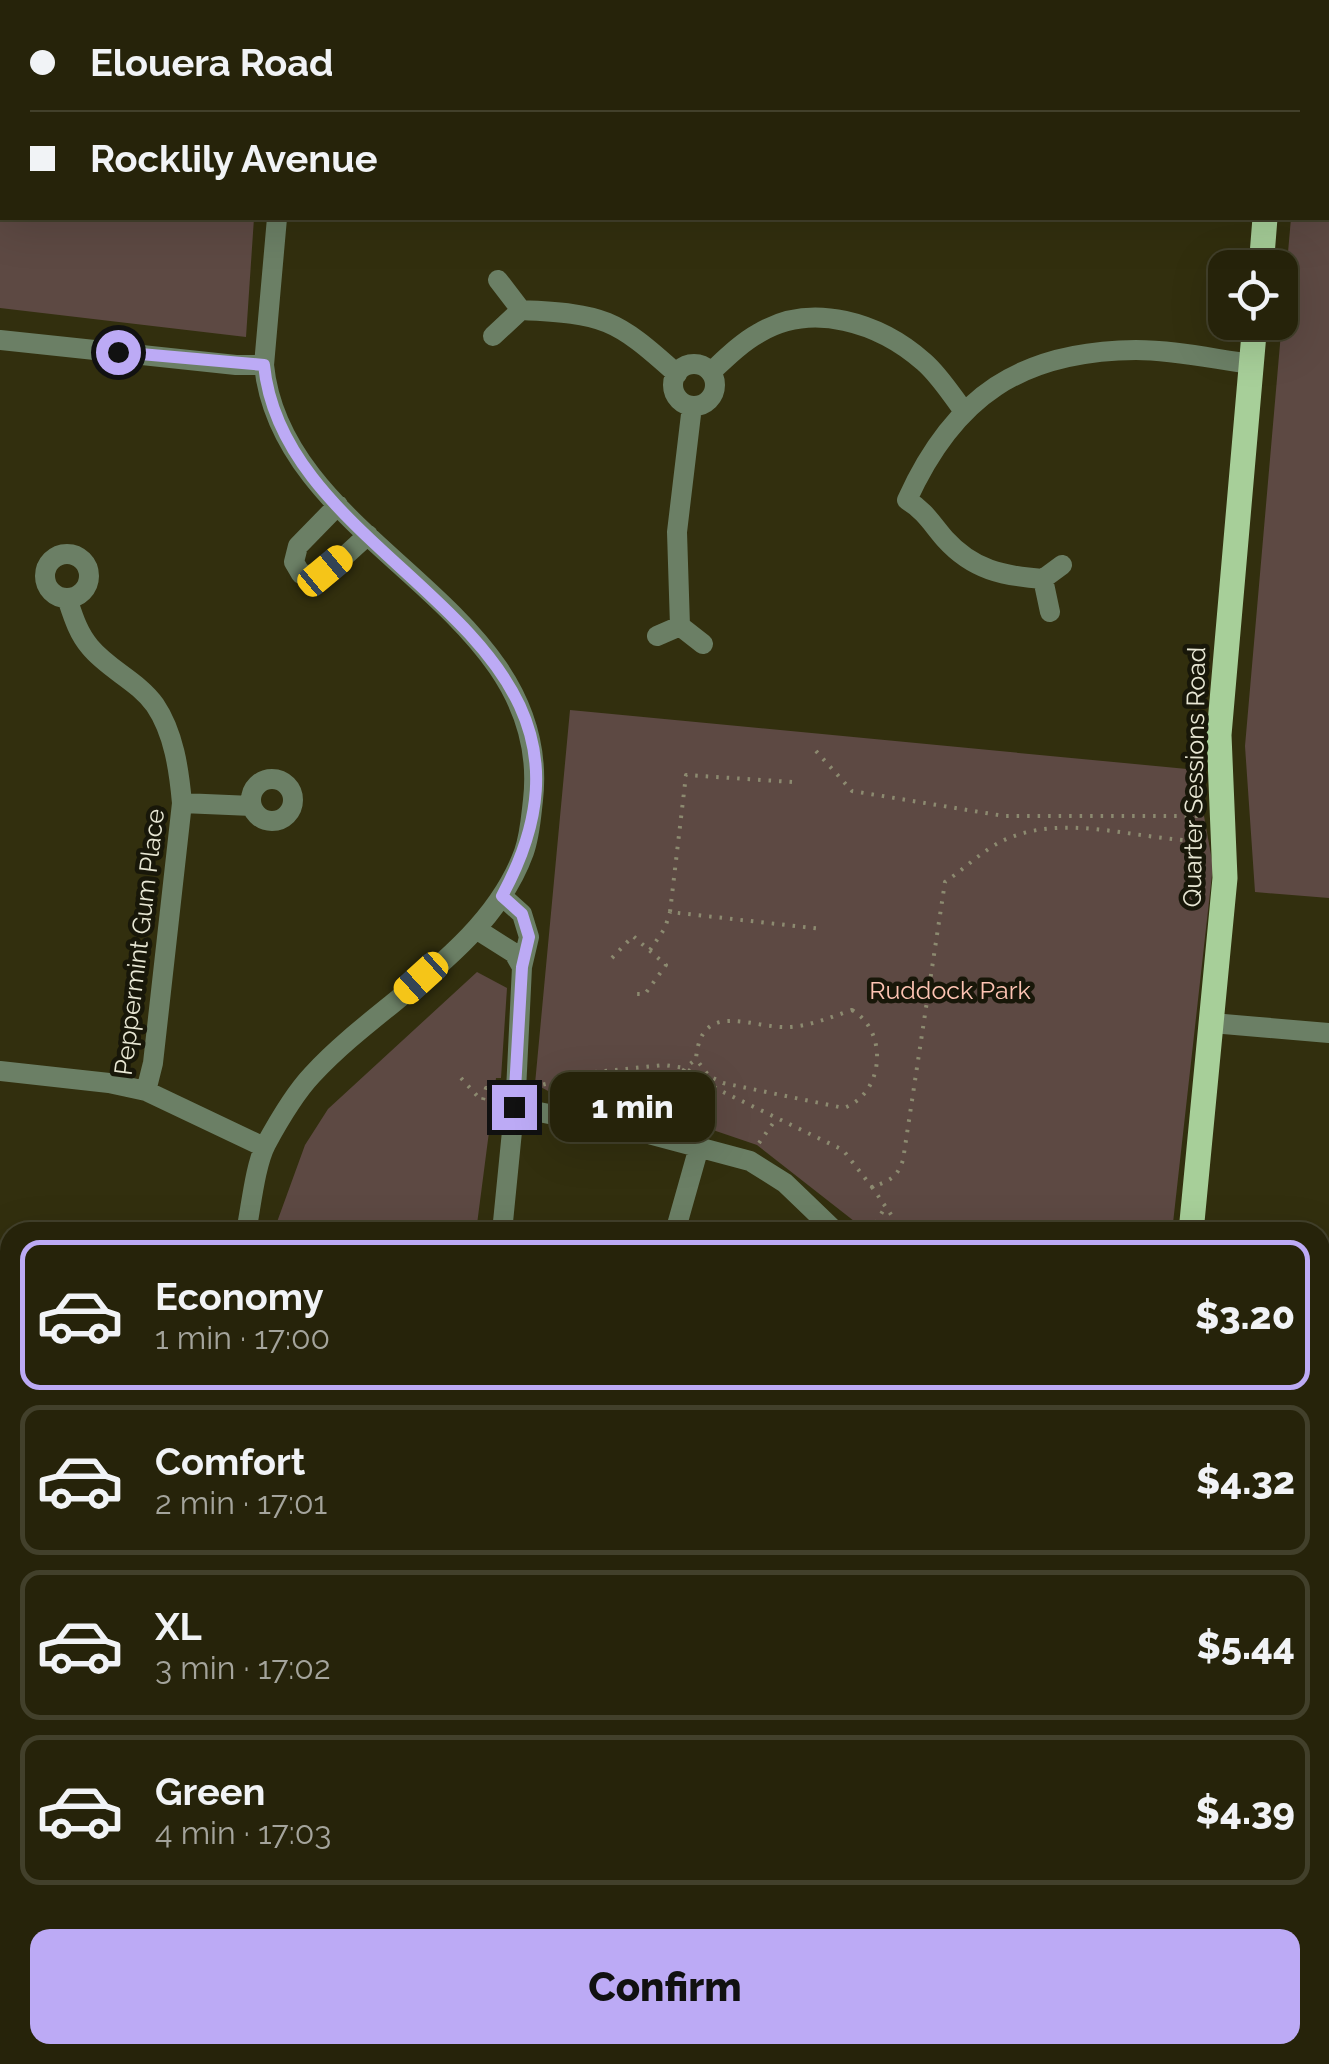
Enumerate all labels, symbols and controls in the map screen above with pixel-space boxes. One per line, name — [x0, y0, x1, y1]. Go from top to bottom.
text: Elouera Road — [90, 40, 334, 85]
text: Rocklily Avenue — [90, 136, 377, 181]
map controls — [1208, 250, 1298, 340]
button: locate — [1208, 250, 1298, 340]
route start — [96, 330, 141, 375]
car — [292, 540, 358, 602]
street label: Quarter Sessions Road — [1177, 646, 1211, 908]
street label: Peppermint Gum Place — [108, 807, 170, 1077]
car — [389, 947, 453, 1009]
park label: Ruddock Park — [869, 975, 1031, 1005]
callout: 1 min — [549, 1072, 714, 1142]
route end — [492, 1085, 537, 1130]
text: 1 min — [591, 1088, 674, 1125]
icon: car — [35, 1270, 125, 1360]
text: Economy — [155, 1274, 324, 1319]
text: $3.20 — [1195, 1293, 1295, 1338]
text: 1 min · 17:00 — [155, 1319, 330, 1356]
icon: car — [35, 1435, 125, 1525]
text: Comfort — [155, 1439, 305, 1484]
text: $4.32 — [1196, 1458, 1295, 1503]
text: 2 min · 17:01 — [155, 1484, 327, 1521]
icon: car — [35, 1600, 125, 1690]
text: XL — [155, 1604, 202, 1649]
text: $5.44 — [1196, 1623, 1295, 1668]
text: 3 min · 17:02 — [155, 1649, 331, 1686]
icon: car — [35, 1765, 125, 1855]
text: Green — [155, 1769, 265, 1814]
text: $4.39 — [1196, 1788, 1295, 1833]
text: 4 min · 17:03 — [155, 1814, 331, 1851]
button: Confirm — [30, 1929, 1300, 2044]

